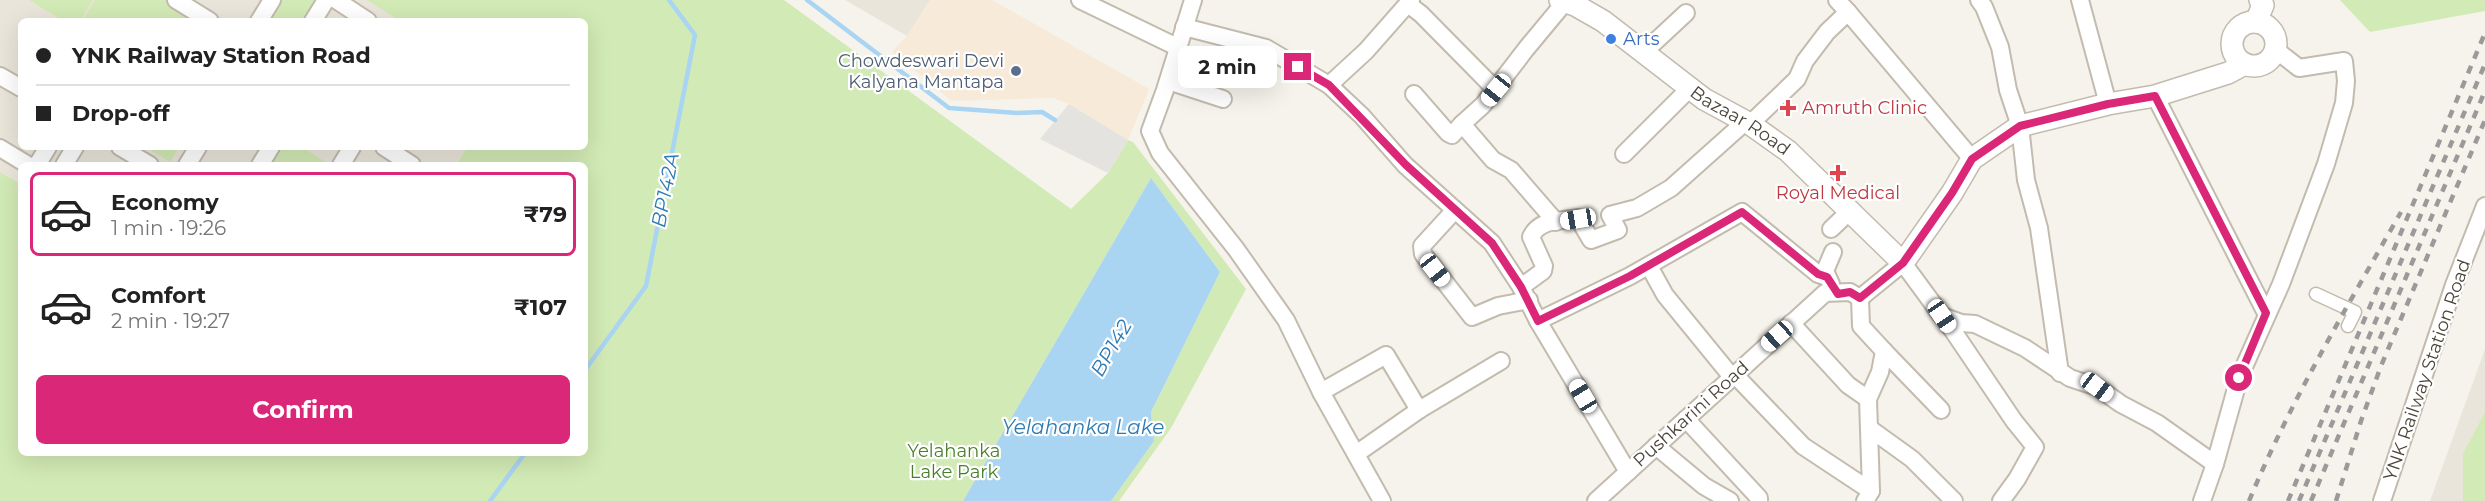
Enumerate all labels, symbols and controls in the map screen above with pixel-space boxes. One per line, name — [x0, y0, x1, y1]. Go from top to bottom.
place label: Arts — [1623, 28, 1660, 50]
marker: Arts — [1604, 32, 1618, 46]
text: YNK Railway Station Road — [72, 42, 371, 69]
callout: 2 min — [1178, 46, 1277, 88]
place label: Chowdeswari Devi Kalyana Mantapa — [838, 50, 1004, 93]
route end — [1284, 53, 1311, 80]
text: 2 min — [1198, 55, 1257, 79]
marker: Chowdeswari Devi Kalyana Mantapa — [1009, 64, 1023, 78]
car — [1478, 70, 1514, 110]
street label: Bazaar Road — [1686, 81, 1795, 160]
place label: Amruth Clinic — [1802, 97, 1927, 119]
marker: Amruth Clinic — [1779, 99, 1797, 117]
text: Drop-off — [72, 100, 170, 127]
water label: BP142A — [646, 151, 684, 229]
marker: Royal Medical — [1831, 166, 1845, 180]
place label: Royal Medical — [1776, 182, 1900, 204]
icon: car — [39, 187, 93, 241]
text: Economy — [111, 189, 219, 216]
text: ₹79 — [523, 201, 567, 228]
car — [1559, 207, 1597, 231]
text: 1 min · 19:26 — [111, 216, 226, 240]
car — [1417, 250, 1453, 290]
street label: YNK Railway Station Road — [2379, 256, 2475, 484]
icon: car — [39, 280, 93, 334]
text: Comfort — [111, 282, 206, 309]
text: ₹107 — [514, 294, 567, 321]
car — [1924, 296, 1960, 336]
text: 2 min · 19:27 — [111, 309, 230, 333]
water label: BP142 — [1085, 315, 1137, 381]
car — [1758, 317, 1796, 355]
street label: Pushkarini Road — [1629, 356, 1753, 472]
route start — [2225, 364, 2252, 391]
car — [2077, 369, 2117, 405]
button: Confirm — [36, 375, 570, 444]
car — [1566, 376, 1600, 416]
water label: Yelahanka Lake — [1002, 415, 1164, 439]
park label: Yelahanka Lake Park — [908, 440, 1000, 483]

